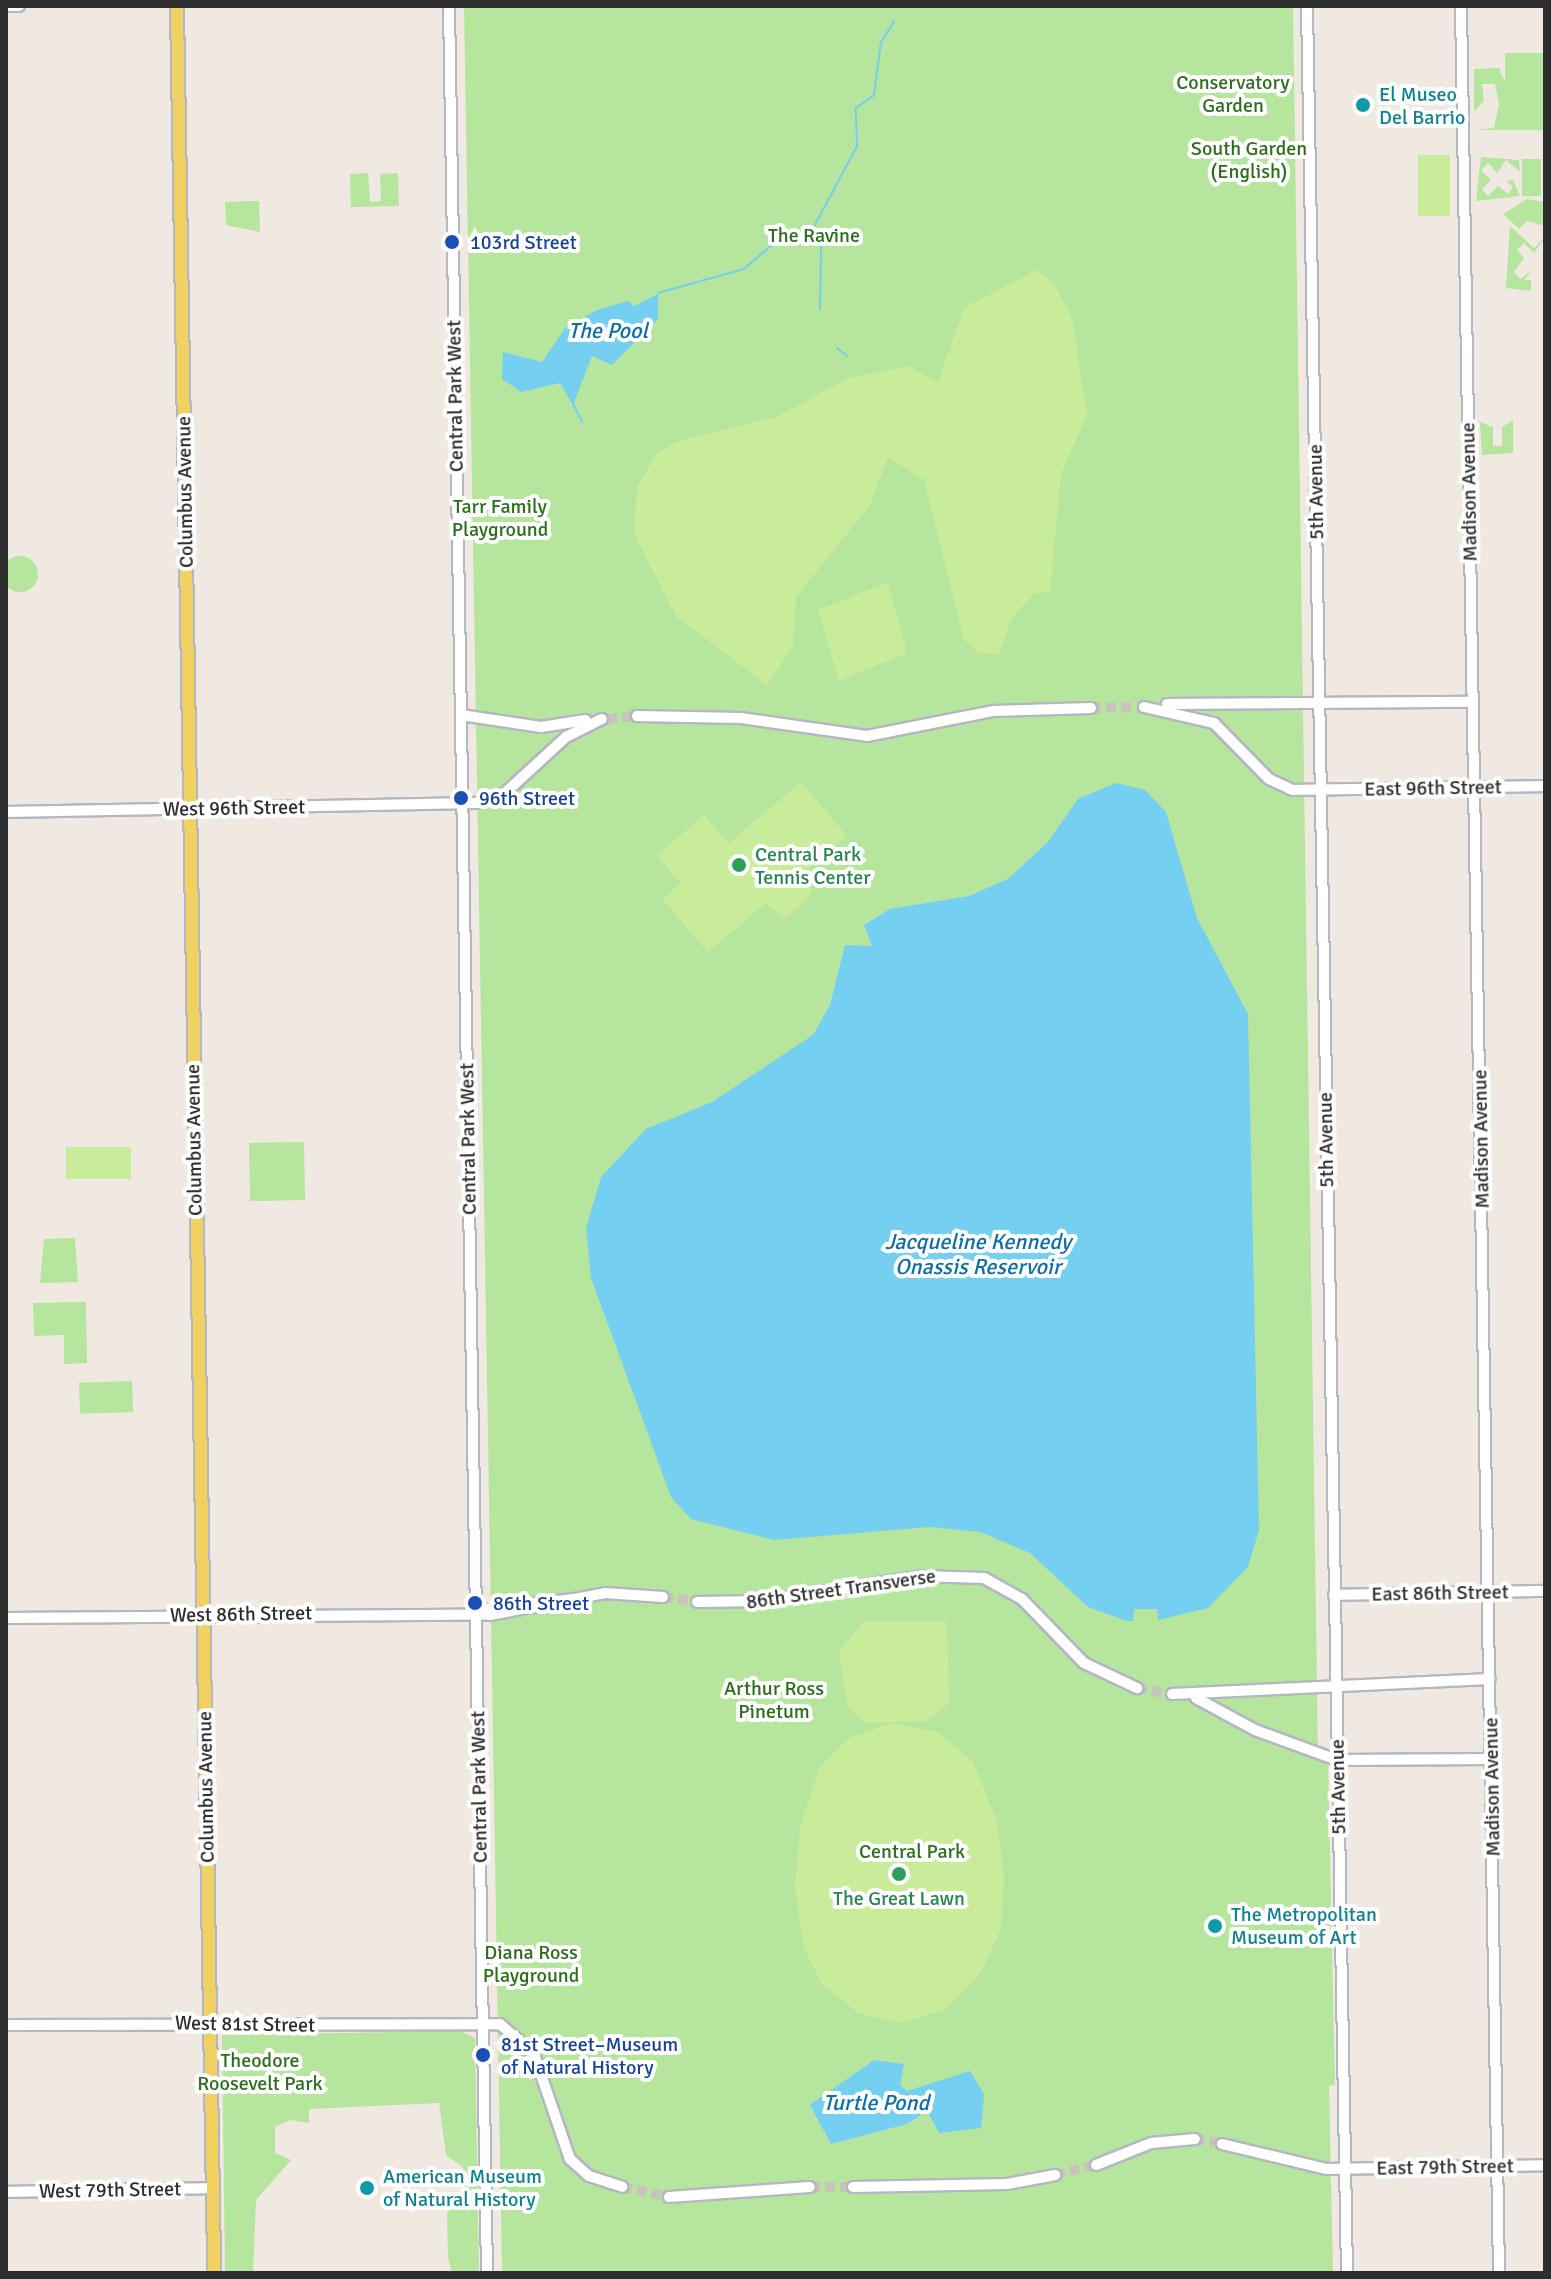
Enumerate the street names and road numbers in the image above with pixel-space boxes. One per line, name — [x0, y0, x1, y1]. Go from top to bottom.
street label: Central Park West — [442, 320, 468, 472]
street label: Columbus Avenue — [172, 416, 198, 568]
street label: Madison Avenue — [1456, 422, 1482, 562]
street label: 5th Avenue — [1303, 444, 1329, 540]
street label: East 96th Street — [1364, 775, 1502, 801]
street label: West 96th Street — [163, 795, 305, 821]
street label: Central Park West — [455, 1063, 481, 1215]
street label: Columbus Avenue — [181, 1064, 207, 1216]
street label: Madison Avenue — [1468, 1069, 1494, 1209]
street label: 5th Avenue — [1313, 1092, 1339, 1188]
street label: 86th Street Transverse — [745, 1564, 937, 1614]
street label: East 86th Street — [1371, 1580, 1509, 1606]
street label: West 86th Street — [170, 1601, 312, 1627]
street label: Columbus Avenue — [193, 1711, 219, 1863]
street label: Central Park West — [466, 1711, 492, 1863]
street label: Madison Avenue — [1479, 1717, 1505, 1857]
street label: 5th Avenue — [1325, 1739, 1351, 1835]
street label: West 81st Street — [175, 2011, 315, 2037]
street label: East 79th Street — [1376, 2154, 1514, 2180]
street label: West 79th Street — [39, 2177, 181, 2203]

